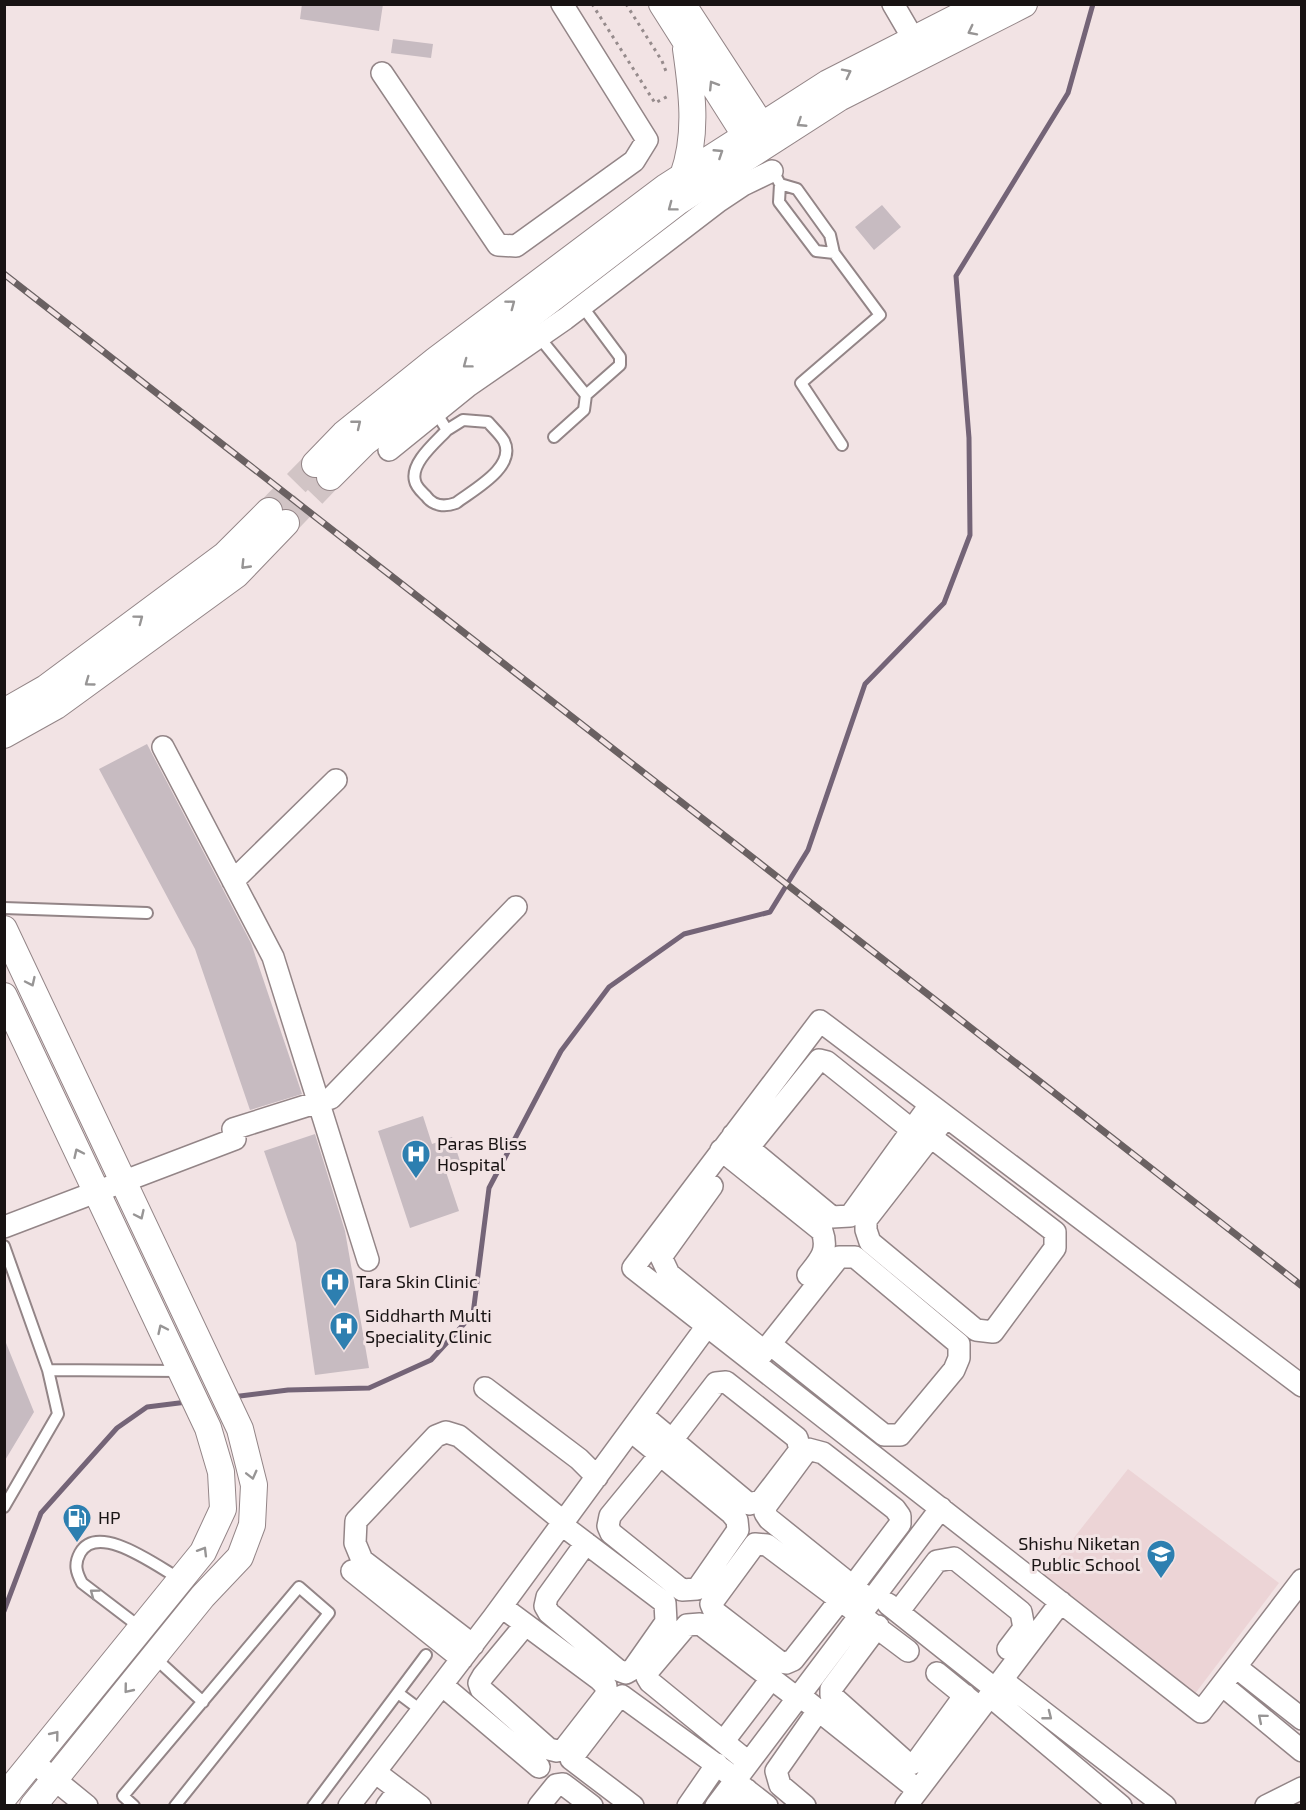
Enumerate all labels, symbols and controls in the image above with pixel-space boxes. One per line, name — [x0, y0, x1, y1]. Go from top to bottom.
one-way arrow — [968, 24, 979, 35]
one-way arrow — [841, 69, 851, 80]
one-way arrow — [709, 81, 720, 92]
one-way arrow — [797, 116, 807, 128]
one-way arrow — [713, 148, 723, 160]
one-way arrow — [667, 200, 678, 211]
one-way arrow — [504, 300, 515, 311]
one-way arrow — [463, 357, 474, 368]
one-way arrow — [350, 420, 361, 431]
one-way arrow — [241, 559, 252, 569]
one-way arrow — [132, 615, 143, 626]
one-way arrow — [85, 675, 96, 686]
one-way arrow — [23, 975, 35, 986]
place label: Paras Bliss Hospital — [437, 1132, 527, 1175]
hospital icon: Paras Bliss Hospital — [400, 1138, 432, 1180]
one-way arrow — [74, 1148, 86, 1159]
one-way arrow — [133, 1209, 145, 1220]
hospital icon: Tara Skin Clinic — [319, 1266, 351, 1308]
place label: Tara Skin Clinic — [356, 1270, 478, 1292]
place label: Siddharth Multi Speciality Clinic — [365, 1304, 492, 1347]
hospital icon: Siddharth Multi Speciality Clinic — [328, 1310, 360, 1352]
one-way arrow — [157, 1325, 169, 1336]
one-way arrow — [244, 1470, 257, 1480]
fuel station icon: HP — [61, 1502, 93, 1544]
place label: HP — [98, 1506, 121, 1528]
place label: Shishu Niketan Public School — [1018, 1532, 1141, 1575]
school or university icon: Shishu Niketan Public School — [1145, 1538, 1177, 1580]
one-way arrow — [195, 1546, 206, 1557]
one-way arrow — [90, 1590, 101, 1601]
one-way arrow — [124, 1682, 135, 1693]
one-way arrow — [1041, 1708, 1052, 1719]
one-way arrow — [1258, 1714, 1269, 1725]
one-way arrow — [47, 1731, 58, 1742]

